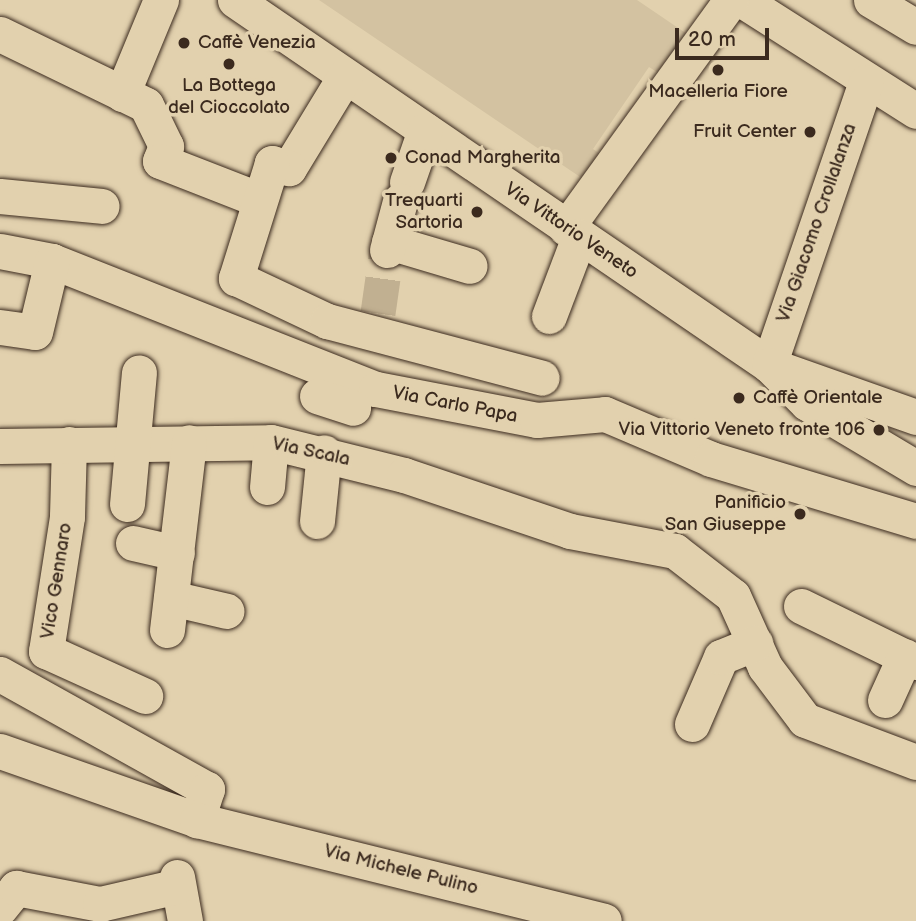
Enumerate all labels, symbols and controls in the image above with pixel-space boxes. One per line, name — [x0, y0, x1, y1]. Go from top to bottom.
scale bar — [678, 14, 772, 58]
text: 20 m — [688, 27, 736, 52]
place label: Caffè Venezia — [198, 32, 316, 54]
marker: Caffè Venezia — [176, 35, 192, 51]
marker: La Bottega del Cioccolato — [221, 56, 237, 72]
marker: Macelleria Fiore — [710, 62, 726, 78]
place label: La Bottega del Cioccolato — [168, 75, 290, 119]
place label: Macelleria Fiore — [648, 81, 788, 103]
street label: Via Giacomo Crollalanza — [772, 120, 862, 326]
place label: Fruit Center — [693, 121, 796, 143]
marker: Fruit Center — [802, 124, 818, 140]
place label: Conad Margherita — [405, 147, 560, 169]
marker: Conad Margherita — [383, 150, 399, 166]
street label: Via Vittorio Veneto — [500, 178, 642, 284]
place label: Trequarti Sartoria — [385, 190, 463, 234]
marker: Trequarti Sartoria — [469, 204, 485, 220]
street label: Via Carlo Papa — [391, 382, 519, 428]
place label: Caffè Orientale — [753, 387, 883, 409]
marker: Caffè Orientale — [731, 390, 747, 406]
place label: Via Vittorio Veneto fronte 106 — [617, 419, 865, 441]
marker: Via Vittorio Veneto fronte 106 — [871, 422, 887, 438]
street label: Via Scala — [270, 433, 352, 471]
place label: Panificio San Giuseppe — [665, 492, 786, 536]
marker: Panificio San Giuseppe — [792, 506, 808, 522]
street label: Vico Gennaro — [37, 521, 77, 641]
street label: Via Michele Pulino — [322, 840, 480, 900]

